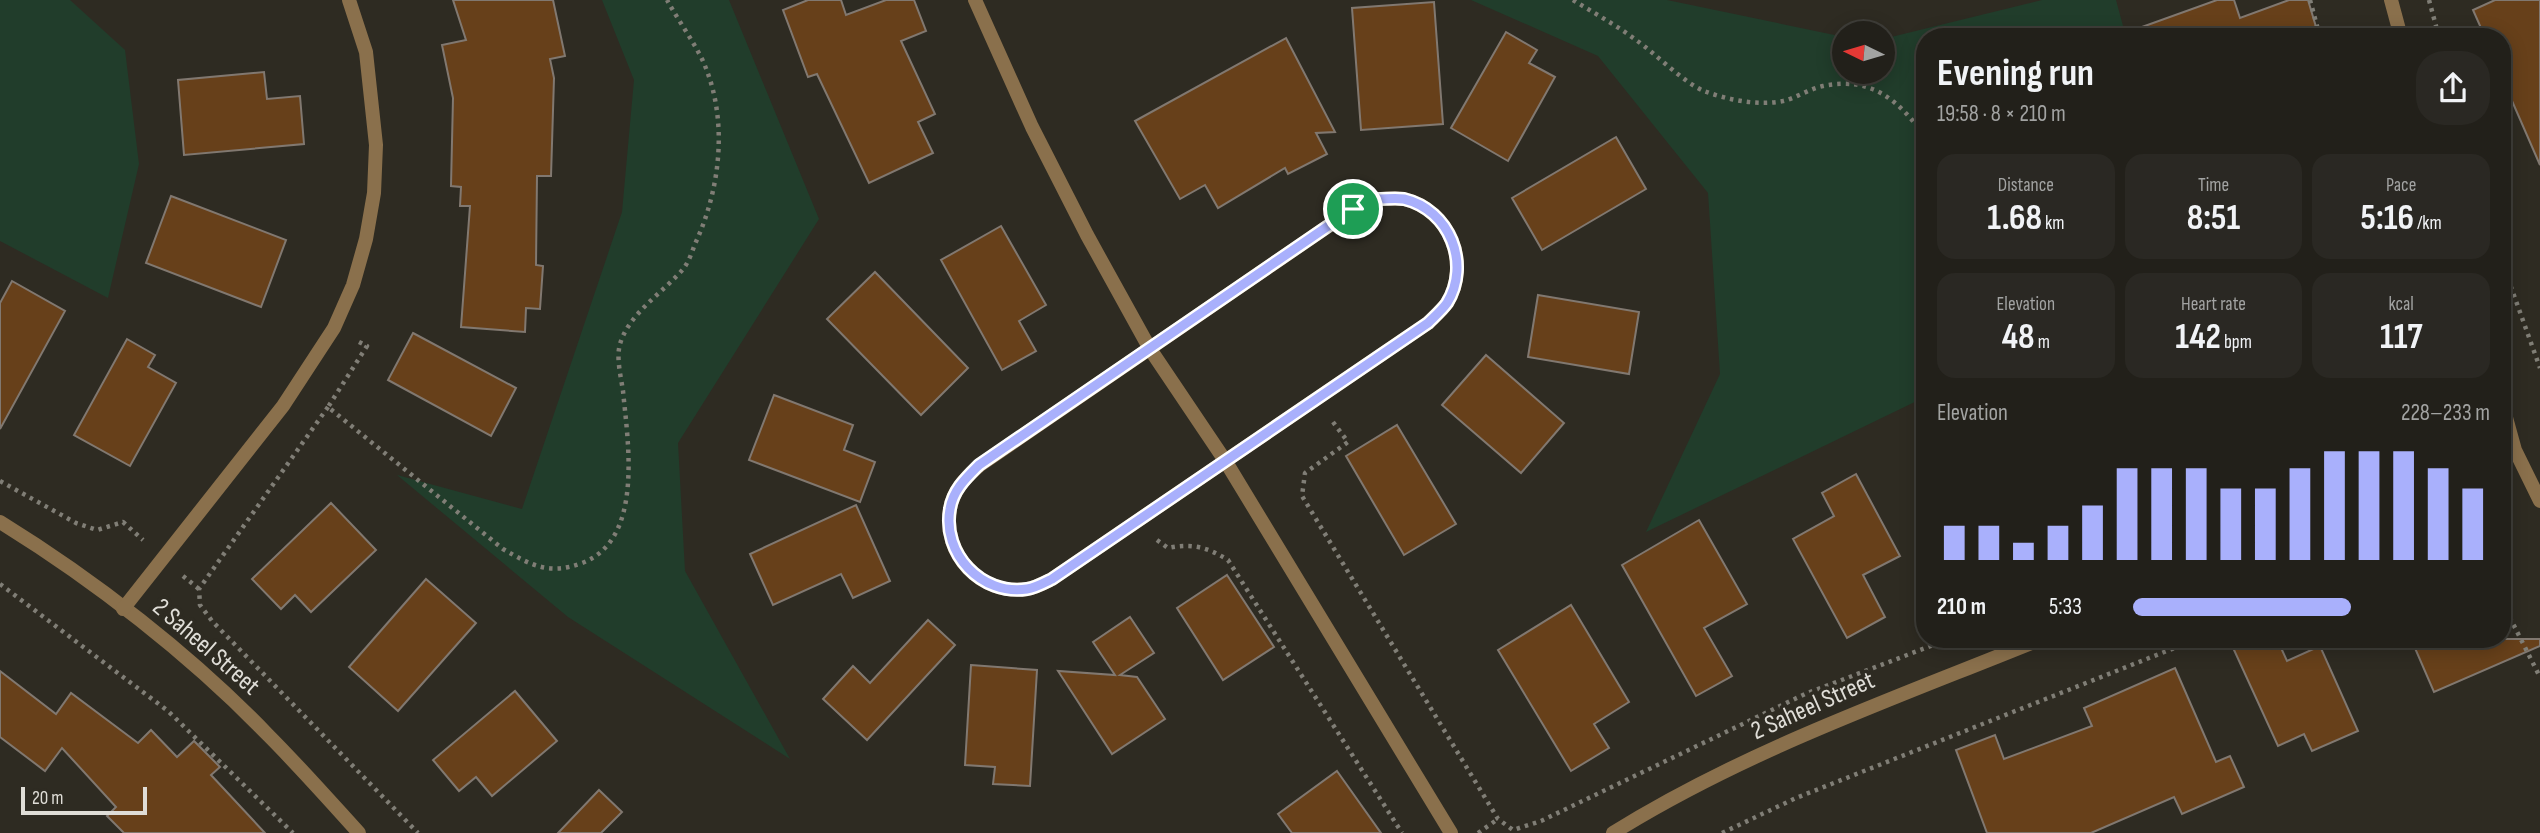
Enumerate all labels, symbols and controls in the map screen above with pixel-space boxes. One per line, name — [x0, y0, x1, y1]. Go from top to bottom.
north arrow — [1832, 21, 1895, 84]
map controls — [1832, 21, 1895, 84]
text: Evening run — [1937, 51, 2094, 96]
button: share — [2416, 51, 2490, 125]
text: 19:58 · 8 × 210 m — [1937, 100, 2066, 128]
text: Distance — [1998, 174, 2054, 197]
text: Time — [2198, 174, 2229, 197]
text: Pace — [2386, 174, 2416, 197]
pin — [1323, 179, 1383, 239]
icon: arrive — [1334, 190, 1372, 228]
text: 1.68 — [1987, 197, 2042, 240]
text: 8:51 — [2187, 197, 2240, 240]
text: 5:16 — [2361, 197, 2414, 240]
text: km — [2042, 212, 2064, 235]
text: /km — [2414, 212, 2442, 235]
text: Elevation — [1997, 293, 2055, 316]
text: Heart rate — [2181, 293, 2246, 316]
text: kcal — [2389, 293, 2414, 316]
text: 48 — [2002, 316, 2035, 359]
text: 142 — [2175, 316, 2221, 359]
text: 117 — [2380, 316, 2422, 359]
text: m — [2035, 331, 2050, 354]
text: bpm — [2221, 331, 2252, 354]
text: Elevation — [1937, 399, 2008, 427]
text: 228–233 m — [2401, 399, 2490, 427]
street label: 2 Saheel Street — [146, 592, 266, 702]
text: 210 m — [1937, 593, 1986, 621]
text: 5:33 — [2049, 593, 2082, 621]
street label: 2 Saheel Street — [1746, 665, 1880, 747]
scale bar — [21, 784, 147, 816]
text: 20 m — [32, 787, 64, 810]

